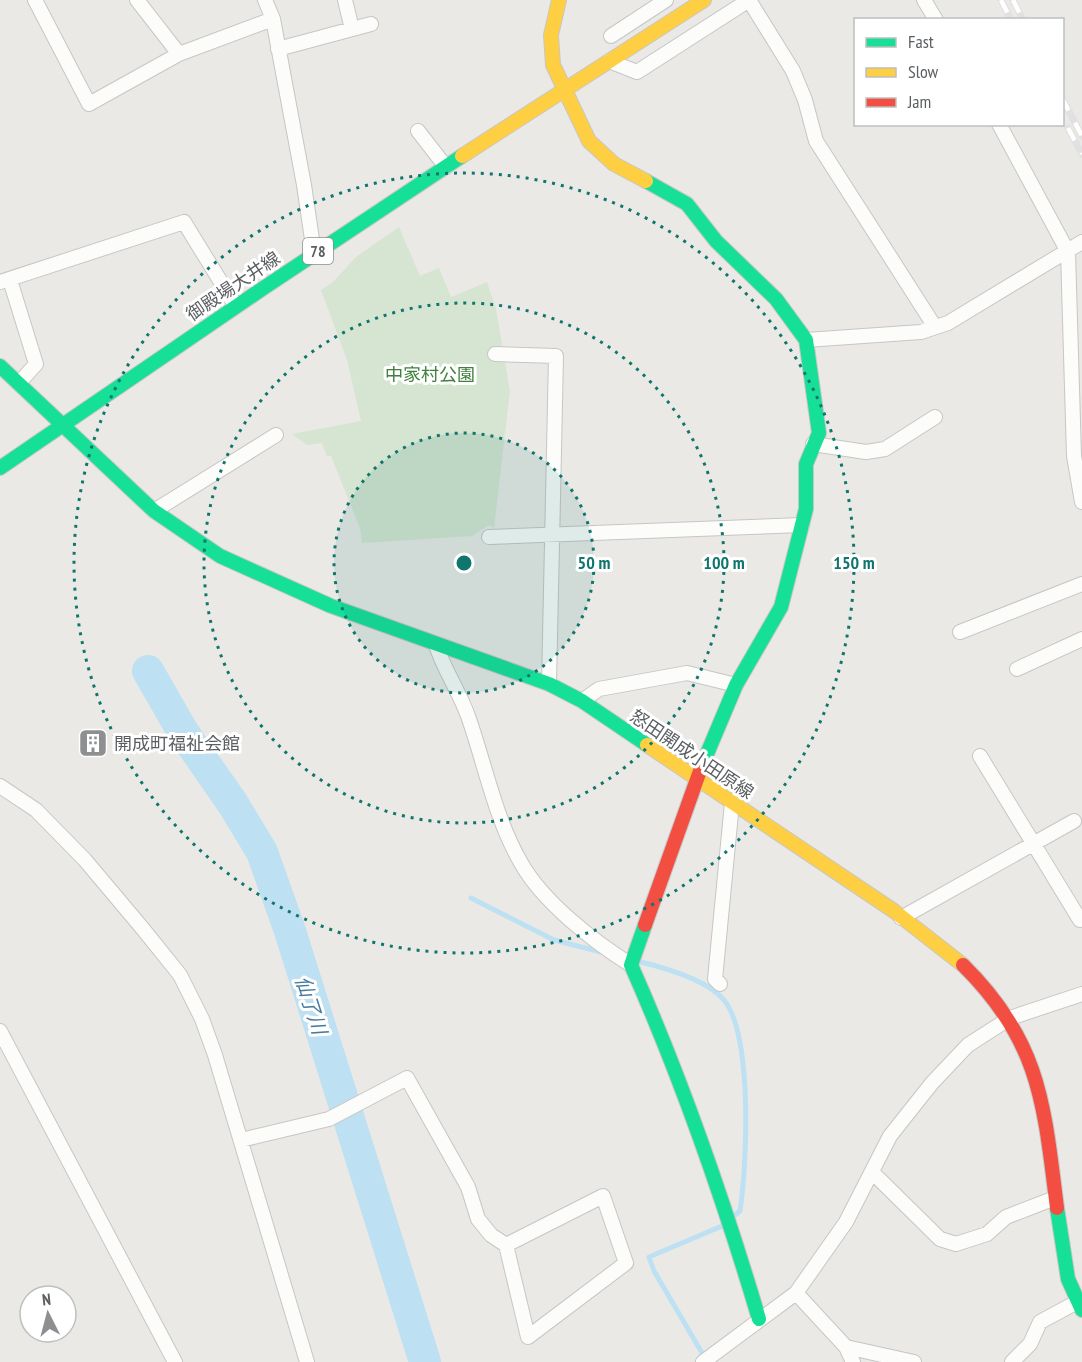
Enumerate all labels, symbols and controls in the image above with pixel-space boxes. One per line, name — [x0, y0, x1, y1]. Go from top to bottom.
legend — [854, 18, 1064, 126]
text: Fast — [908, 30, 934, 53]
text: Slow — [908, 60, 939, 83]
text: Jam — [907, 90, 931, 113]
road number: 78 — [303, 238, 333, 264]
street label: 御殿場大井線 — [182, 246, 284, 326]
park label: 中家村公園 — [385, 363, 475, 386]
text: 50 m — [578, 551, 610, 574]
text: 100 m — [703, 551, 745, 574]
text: 150 m — [833, 551, 875, 574]
centre of rings — [454, 553, 474, 573]
street label: 怒田開成小田原線 — [626, 704, 758, 804]
building icon: 開成町福祉会館 — [77, 727, 109, 759]
place label: 開成町福祉会館 — [114, 732, 240, 755]
water label: 仙了川 — [289, 972, 333, 1039]
north arrow — [18, 1284, 78, 1344]
text: N — [41, 1289, 52, 1309]

